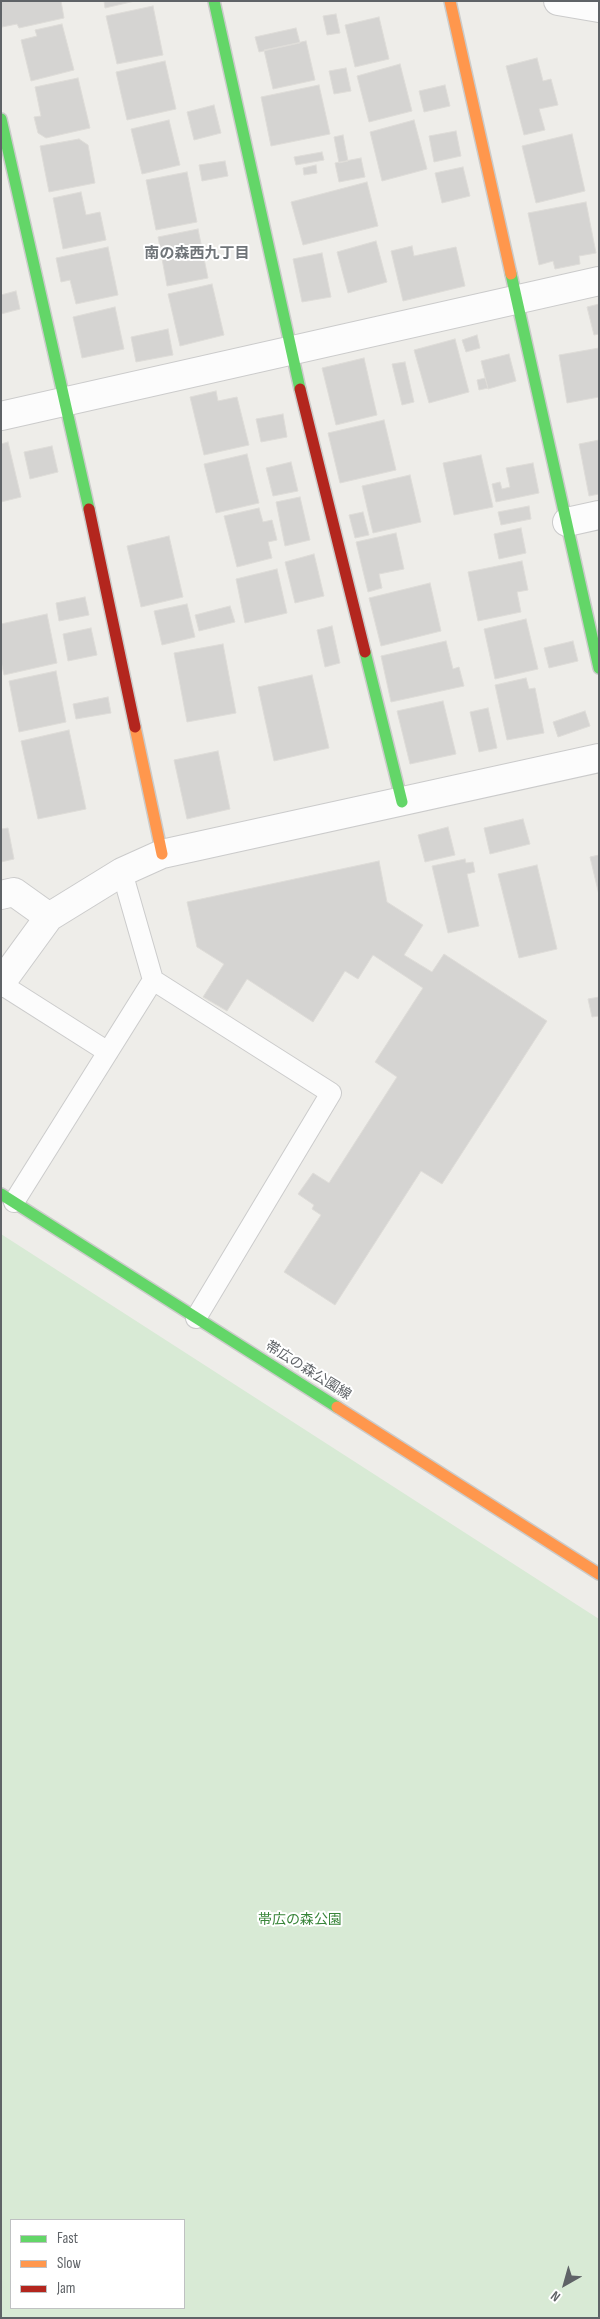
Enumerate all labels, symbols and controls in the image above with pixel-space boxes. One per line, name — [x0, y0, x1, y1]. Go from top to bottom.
district label: 南の森西九丁目 — [145, 245, 249, 263]
street label: 帯広の森公園線 — [262, 1338, 354, 1404]
park label: 帯広の森公園 — [258, 1912, 342, 1928]
legend — [10, 2219, 185, 2309]
text: Fast — [57, 2229, 78, 2248]
text: Slow — [57, 2254, 81, 2273]
north arrow — [540, 2259, 590, 2309]
text: Jam — [57, 2279, 75, 2298]
text: N — [547, 2287, 564, 2305]

